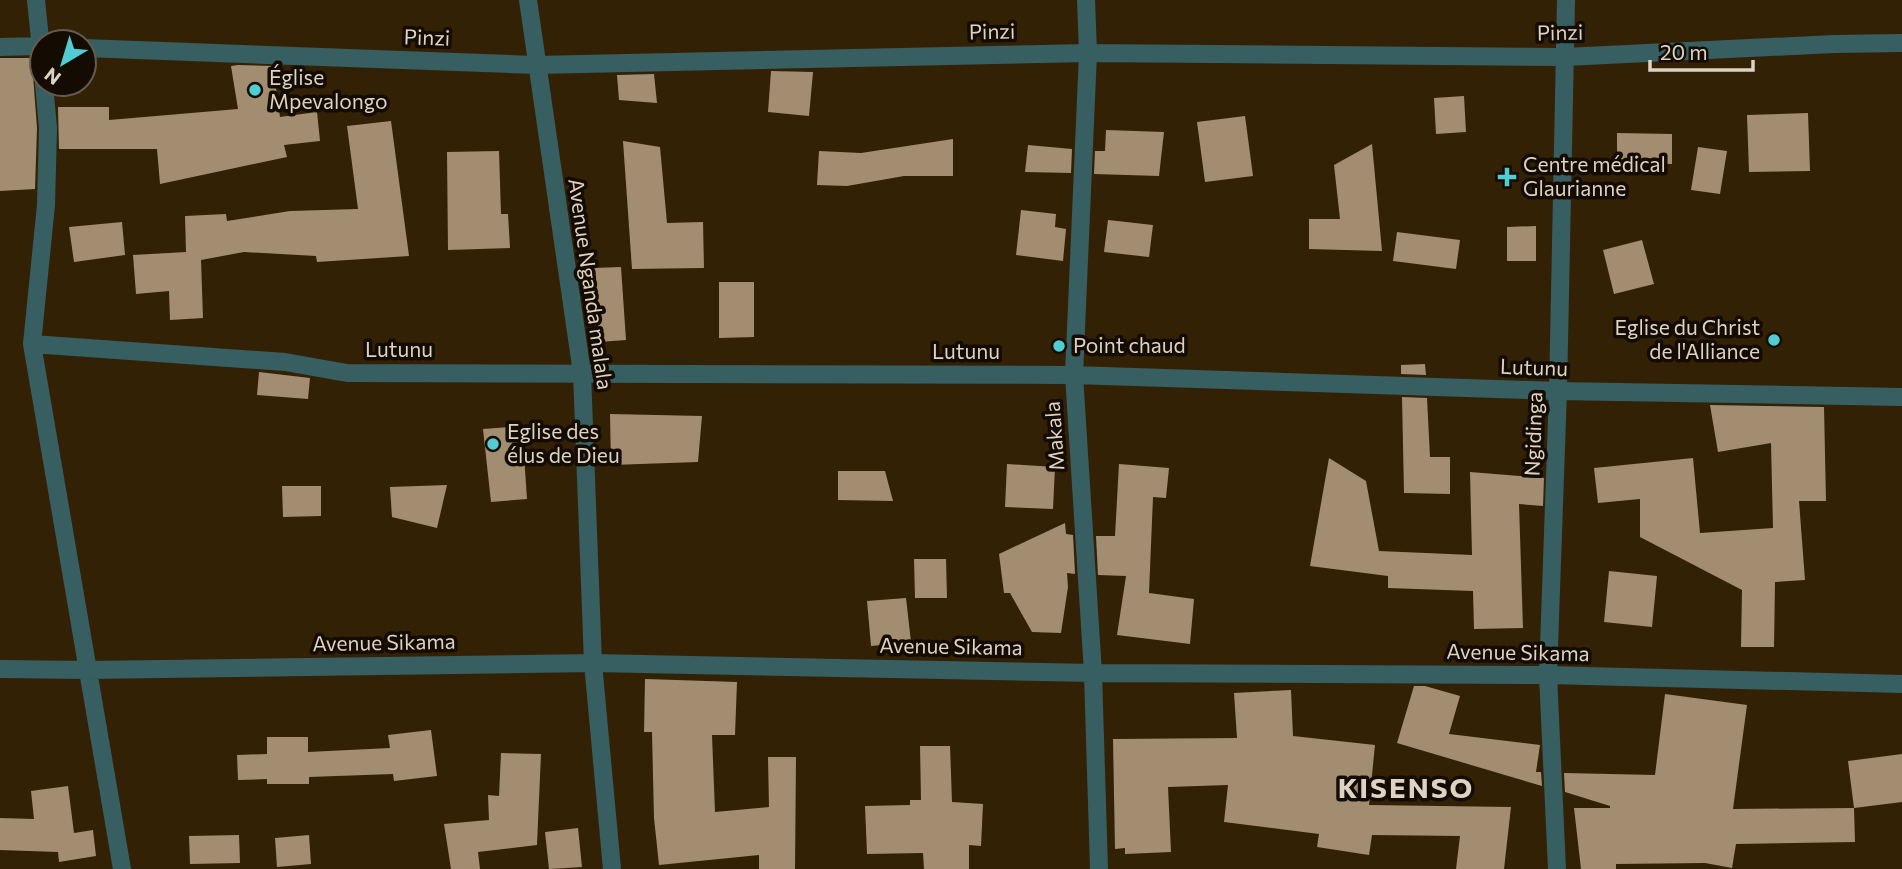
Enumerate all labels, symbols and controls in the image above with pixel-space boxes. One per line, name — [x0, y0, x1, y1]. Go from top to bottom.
street label: Pinzi — [969, 18, 1015, 43]
street label: Pinzi — [1537, 19, 1583, 44]
street label: Pinzi — [403, 23, 451, 50]
north arrow — [28, 28, 98, 98]
scale bar — [1650, 28, 1753, 72]
text: 20 m — [1660, 39, 1708, 64]
text: N — [40, 63, 65, 90]
place label: Église Mpevalongo — [269, 64, 388, 113]
marker: Église Mpevalongo — [247, 82, 263, 98]
place label: Centre médical Glaurianne — [1523, 151, 1666, 200]
marker: Centre médical Glaurianne — [1497, 167, 1517, 187]
street label: Avenue Nganda malala — [564, 176, 619, 391]
place label: Eglise du Christ de l'Alliance — [1615, 314, 1760, 363]
place label: Point chaud — [1073, 332, 1186, 357]
marker: Eglise du Christ de l'Alliance — [1766, 332, 1782, 348]
street label: Lutunu — [365, 336, 433, 361]
street label: Lutunu — [932, 338, 1000, 363]
marker: Point chaud — [1051, 338, 1067, 354]
street label: Lutunu — [1500, 353, 1568, 380]
street label: Ngidinga — [1519, 391, 1546, 477]
street label: Makala — [1039, 401, 1068, 472]
place label: Eglise des élus de Dieu — [507, 418, 620, 467]
marker: Eglise des élus de Dieu — [485, 436, 501, 452]
street label: Avenue Sikama — [312, 628, 456, 655]
street label: Avenue Sikama — [879, 632, 1023, 659]
street label: Avenue Sikama — [1446, 638, 1590, 665]
district label: KISENSO — [1338, 770, 1474, 804]

